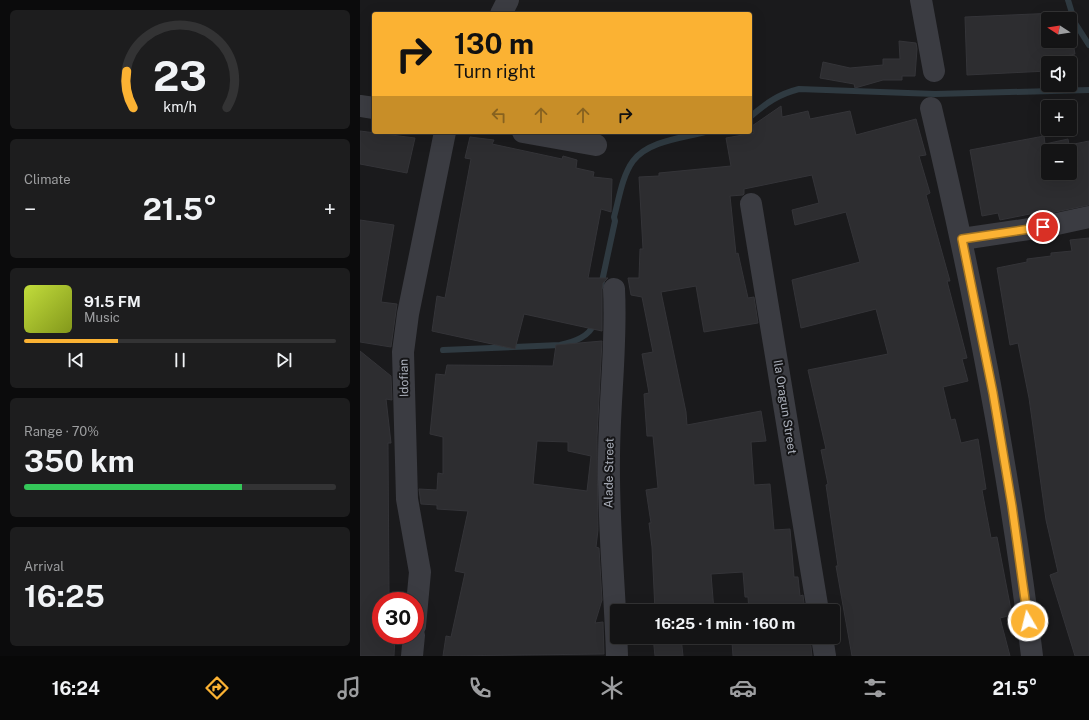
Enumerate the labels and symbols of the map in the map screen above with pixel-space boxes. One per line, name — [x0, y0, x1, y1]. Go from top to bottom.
north arrow — [1041, 12, 1077, 48]
pin — [1026, 210, 1060, 244]
street label: Idofian — [397, 359, 411, 397]
street label: Ila Oragun Street — [771, 359, 799, 456]
street label: Alade Street — [601, 437, 617, 508]
speed limit sign: 30 — [372, 592, 424, 644]
position arrow — [1007, 600, 1049, 642]

